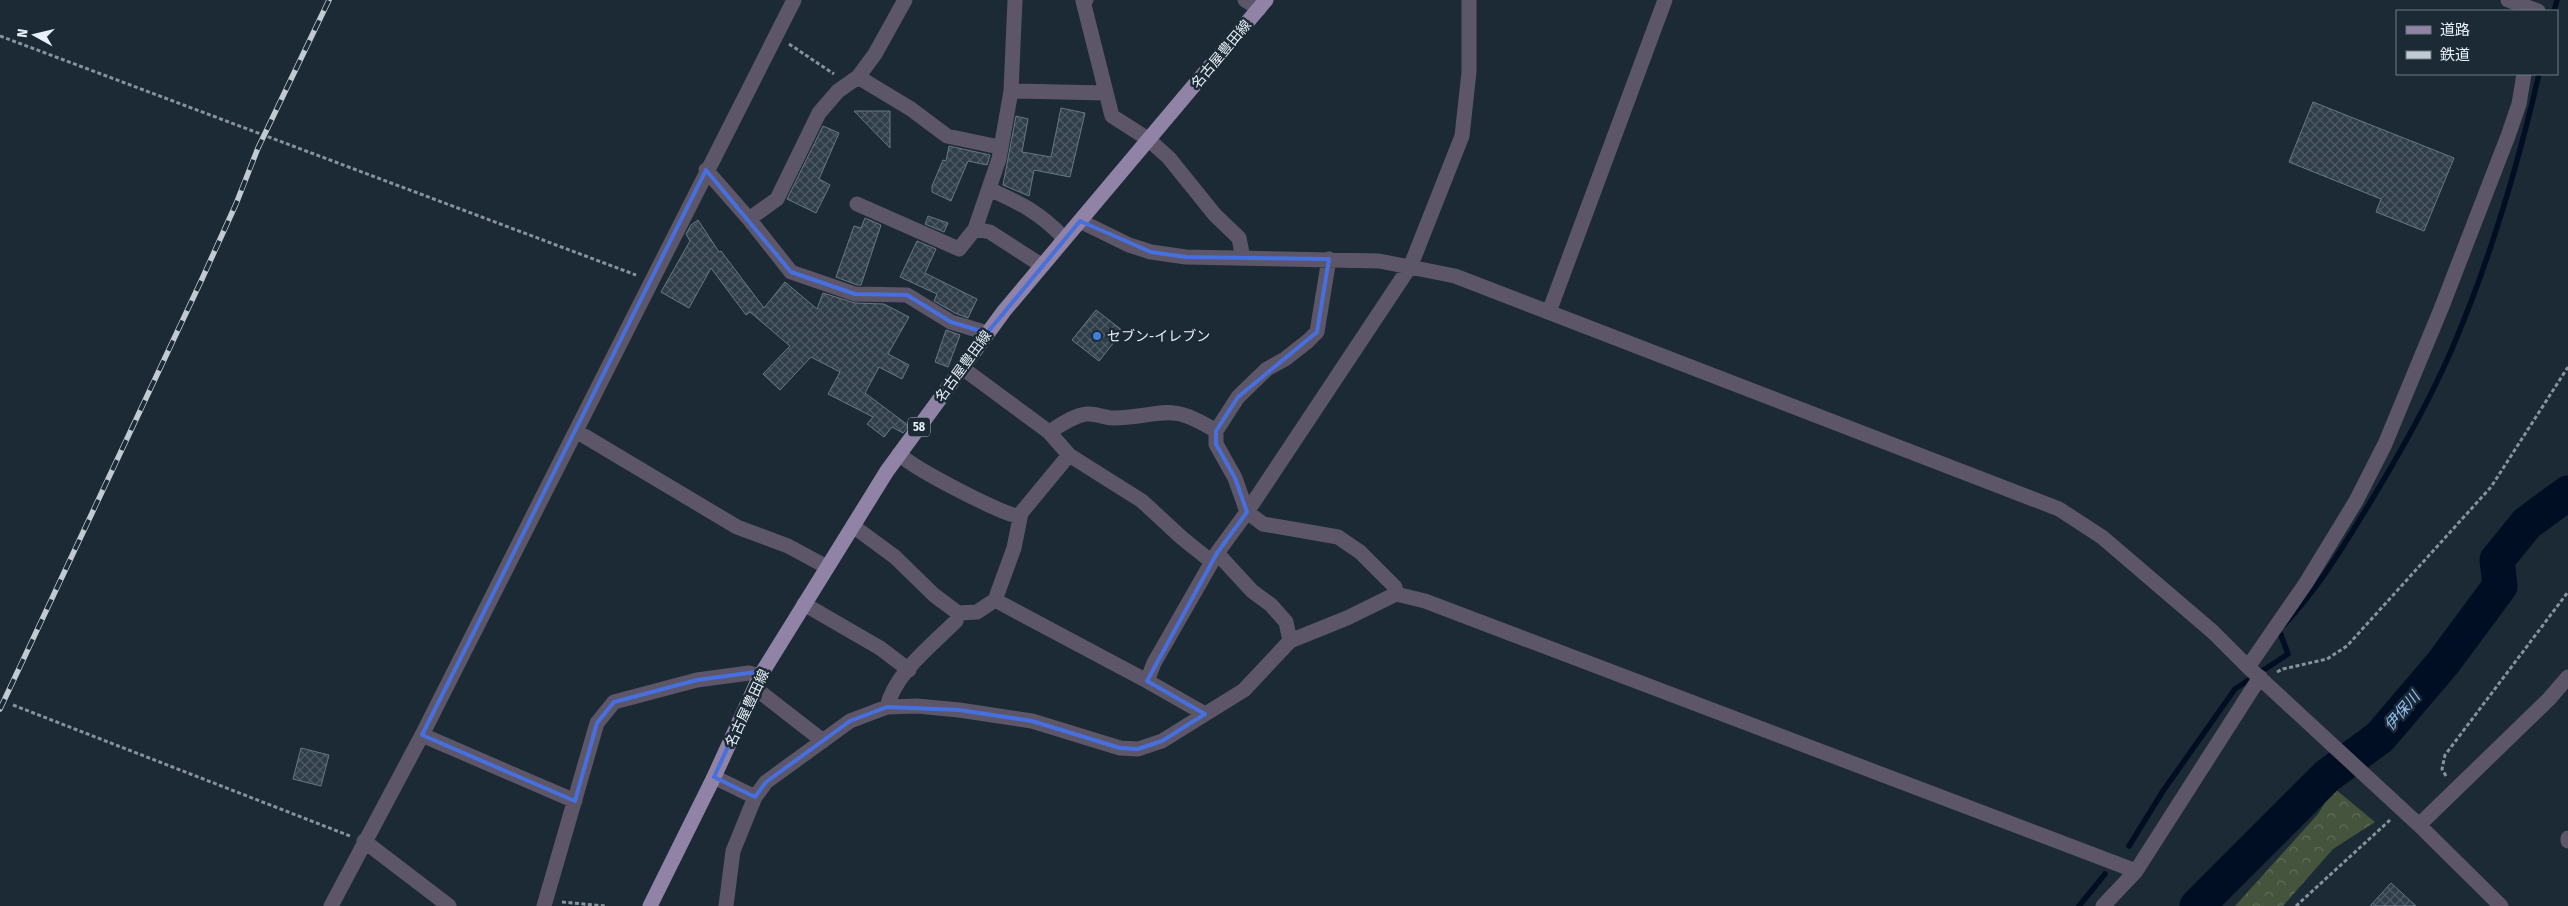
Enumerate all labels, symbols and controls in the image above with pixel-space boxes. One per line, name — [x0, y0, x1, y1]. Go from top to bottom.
north arrow — [10, 10, 60, 60]
legend — [2396, 10, 2558, 75]
street label: 名古屋豊田線 — [1188, 17, 1255, 92]
text: 道路 — [2440, 21, 2470, 39]
text: N — [14, 28, 32, 39]
text: 鉄道 — [2440, 46, 2470, 64]
street label: 名古屋豊田線 — [932, 327, 995, 405]
place label: セブン-イレブン — [1107, 328, 1210, 345]
marker: セブン-イレブン — [1091, 330, 1103, 342]
road number: 58 — [908, 418, 930, 437]
street label: 名古屋豊田線 — [722, 667, 773, 750]
water label: 伊保川 — [2381, 686, 2425, 734]

